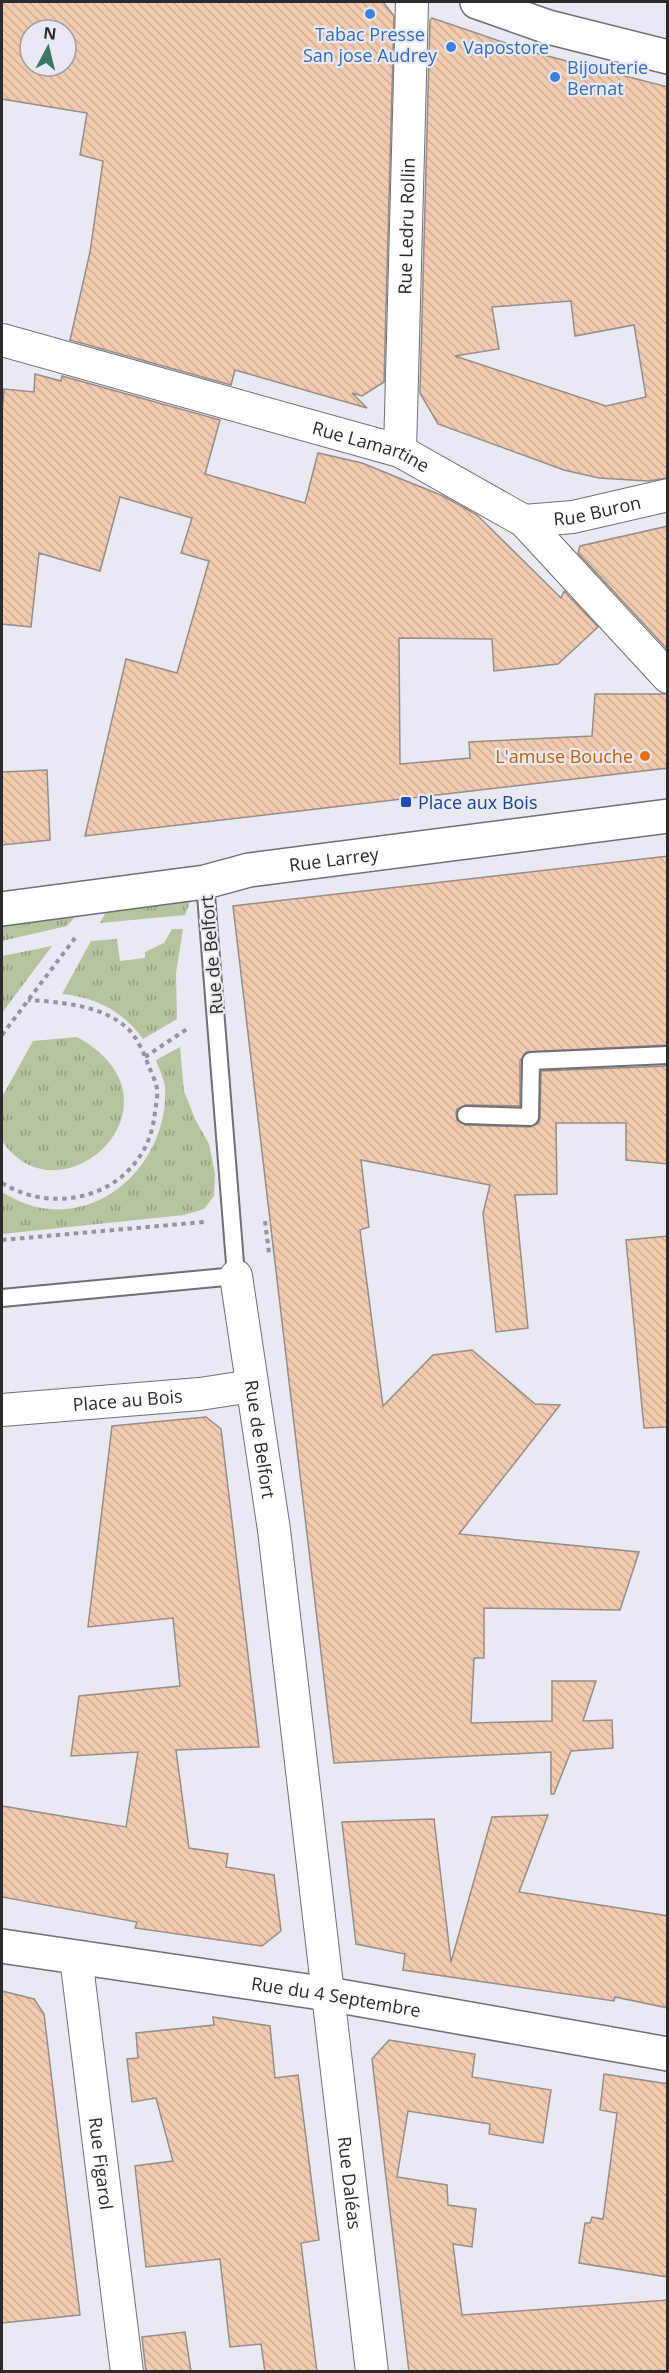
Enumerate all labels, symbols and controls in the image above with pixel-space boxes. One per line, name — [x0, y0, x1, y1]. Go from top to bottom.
marker: Tabac Presse San jose Audrey — [363, 7, 377, 21]
north arrow — [18, 18, 78, 78]
text: N — [42, 21, 58, 45]
place label: Tabac Presse San jose Audrey — [303, 22, 438, 67]
place label: Vapostore — [463, 35, 549, 59]
marker: Vapostore — [444, 40, 458, 54]
place label: Bijouterie Bernat — [567, 55, 648, 100]
marker: Bijouterie Bernat — [548, 70, 562, 84]
street label: Rue Ledru Rollin — [392, 157, 420, 295]
street label: Rue Lamartine — [310, 415, 434, 477]
street label: Rue Buron — [552, 490, 643, 531]
place label: L'amuse Bouche — [495, 744, 633, 768]
marker: L'amuse Bouche — [638, 749, 652, 763]
place label: Place aux Bois — [418, 790, 538, 814]
marker: Place aux Bois — [399, 795, 413, 809]
street label: Rue Larrey — [288, 841, 381, 877]
street label: Rue de Belfort — [194, 894, 228, 1016]
street label: Rue de Belfort — [240, 1378, 281, 1500]
street label: Place au Bois — [72, 1383, 183, 1416]
street label: Rue du 4 Septembre — [250, 1971, 423, 2022]
street label: Rue Figarol — [84, 2116, 119, 2211]
street label: Rue Daléas — [333, 2135, 367, 2230]

